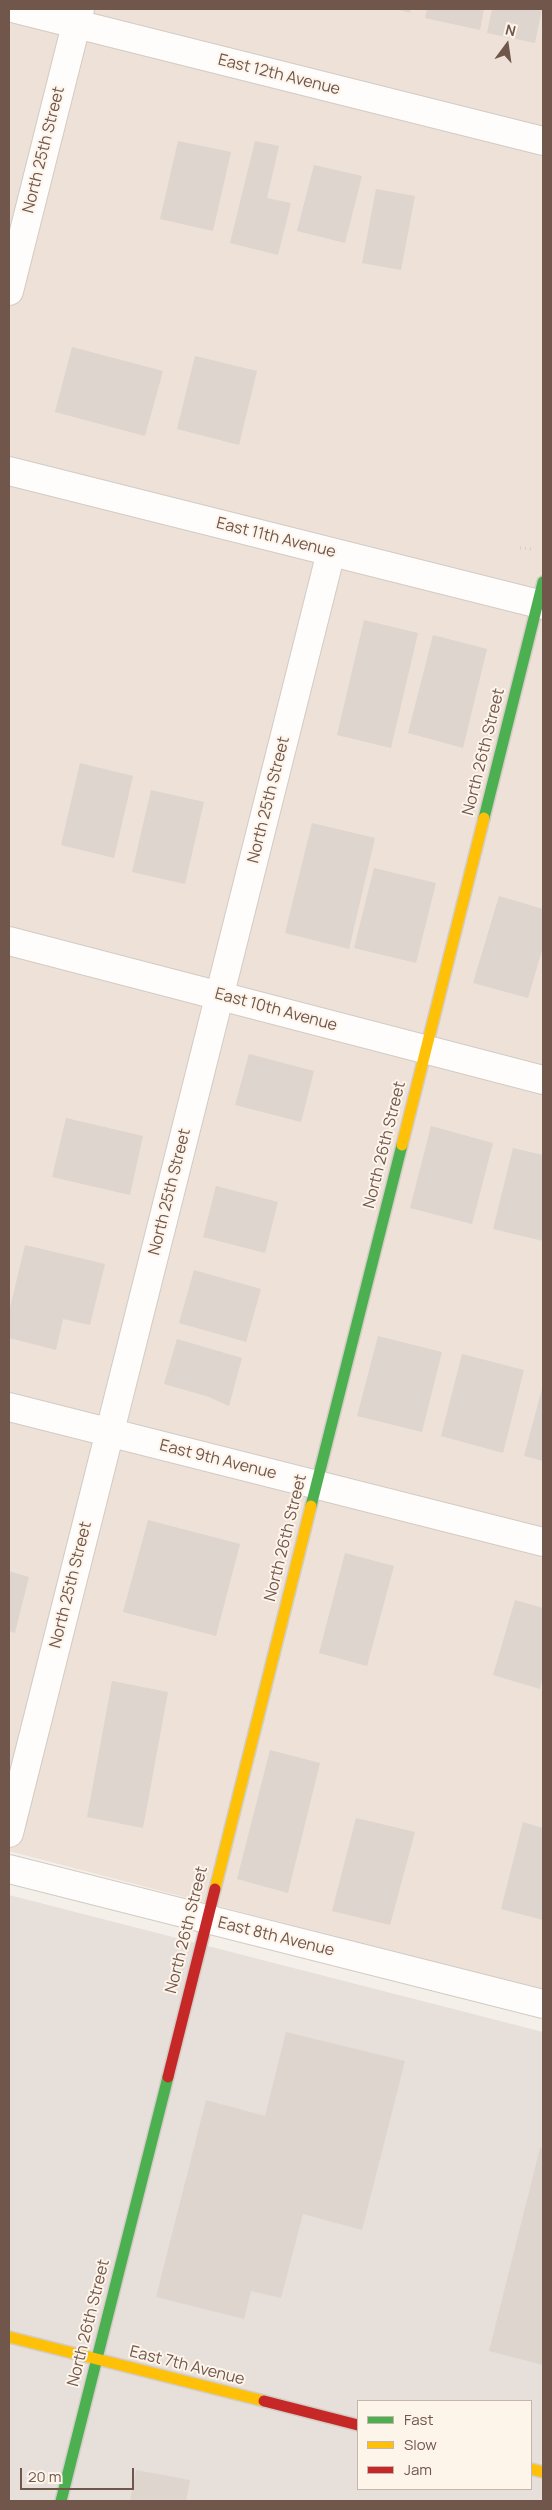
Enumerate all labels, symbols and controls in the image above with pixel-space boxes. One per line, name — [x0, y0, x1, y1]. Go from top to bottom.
north arrow — [482, 20, 532, 70]
text: N — [504, 20, 518, 40]
street label: East 12th Avenue — [216, 51, 342, 99]
street label: North 25th Street — [19, 85, 69, 215]
street label: East 11th Avenue — [214, 514, 338, 562]
street label: North 26th Street — [459, 686, 509, 818]
street label: North 25th Street — [244, 735, 294, 865]
street label: East 10th Avenue — [213, 984, 339, 1036]
street label: North 26th Street — [360, 1079, 410, 1211]
street label: North 25th Street — [145, 1127, 195, 1257]
street label: East 9th Avenue — [158, 1436, 278, 1484]
street label: North 26th Street — [261, 1472, 311, 1604]
street label: North 25th Street — [46, 1520, 96, 1650]
street label: North 26th Street — [162, 1864, 212, 1996]
street label: East 8th Avenue — [216, 1913, 336, 1961]
street label: North 26th Street — [64, 2257, 114, 2389]
street label: East 7th Avenue — [127, 2342, 247, 2390]
legend — [357, 2400, 532, 2490]
text: Fast — [404, 2409, 433, 2430]
text: Slow — [404, 2434, 437, 2455]
scale bar — [22, 2458, 136, 2490]
text: Jam — [404, 2459, 432, 2480]
text: 20 m — [28, 2466, 61, 2487]

